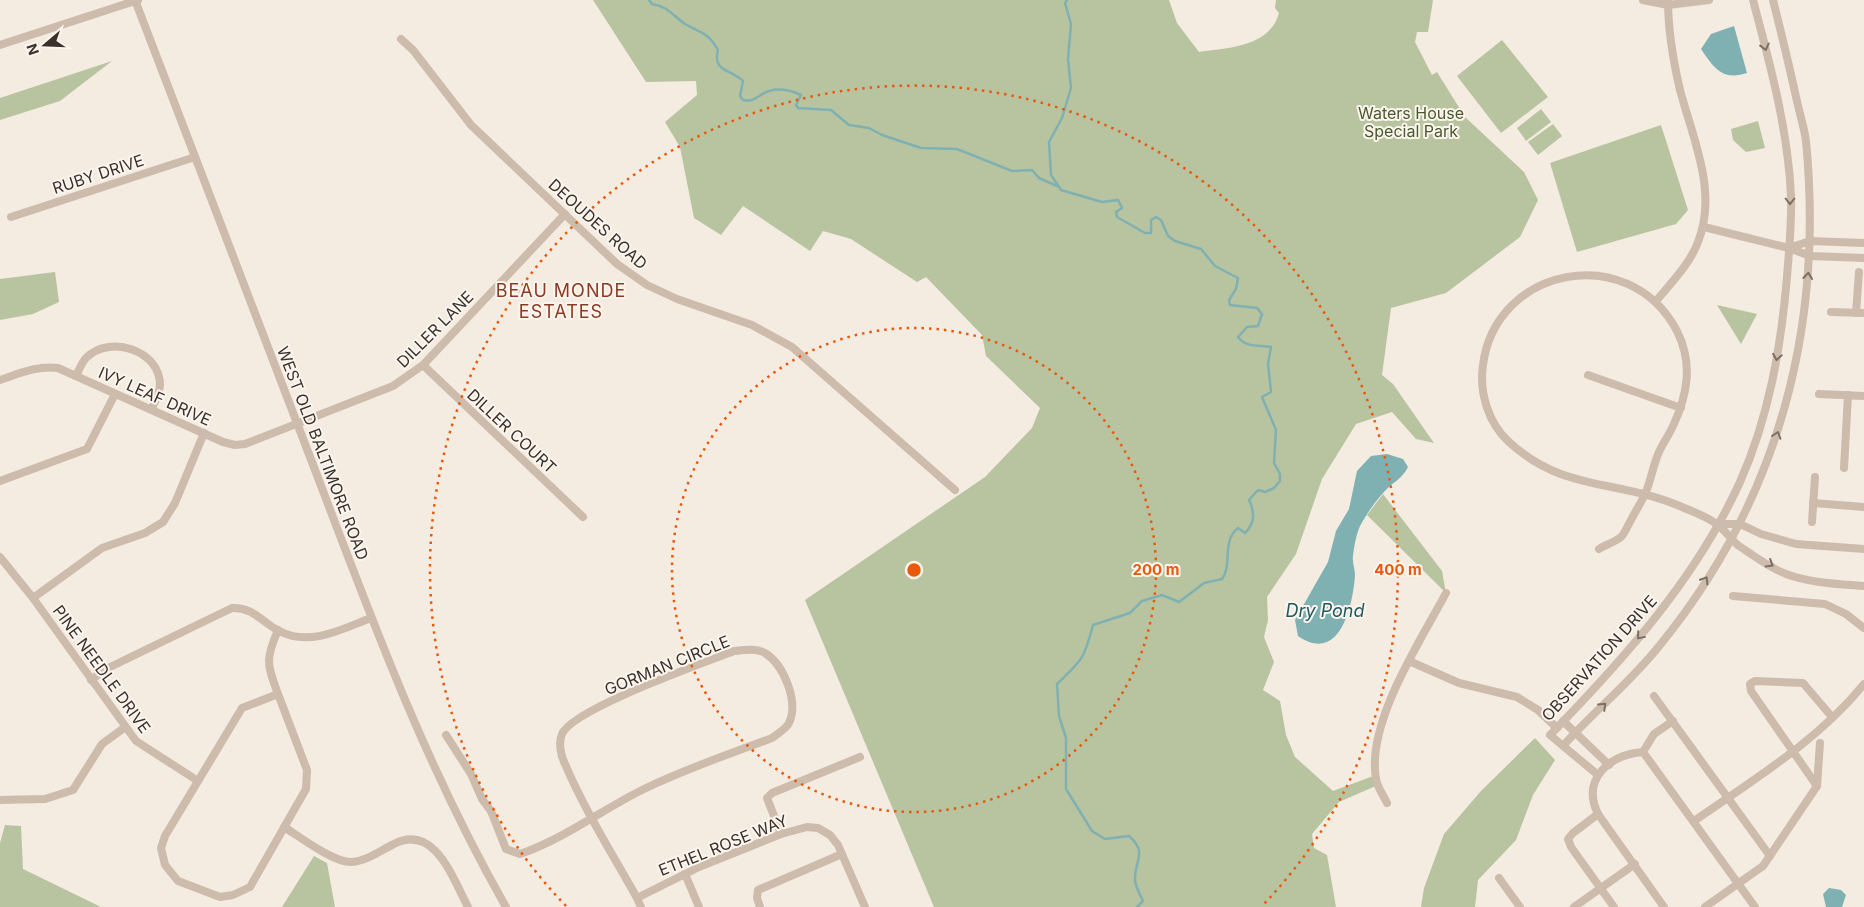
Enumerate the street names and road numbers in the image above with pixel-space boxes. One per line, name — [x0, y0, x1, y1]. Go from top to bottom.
street label: RUBY DRIVE — [50, 150, 146, 198]
street label: DEOUDES ROAD — [545, 174, 651, 274]
street label: DILLER LANE — [393, 287, 477, 371]
street label: WEST OLD BALTIMORE ROAD — [273, 343, 373, 563]
street label: IVY LEAF DRIVE — [96, 362, 214, 430]
street label: DILLER COURT — [463, 385, 561, 477]
street label: OBSERVATION DRIVE — [1537, 591, 1661, 725]
street label: PINE NEEDLE DRIVE — [49, 601, 155, 737]
street label: GORMAN CIRCLE — [602, 631, 732, 699]
street label: ETHEL ROSE WAY — [656, 810, 791, 880]

